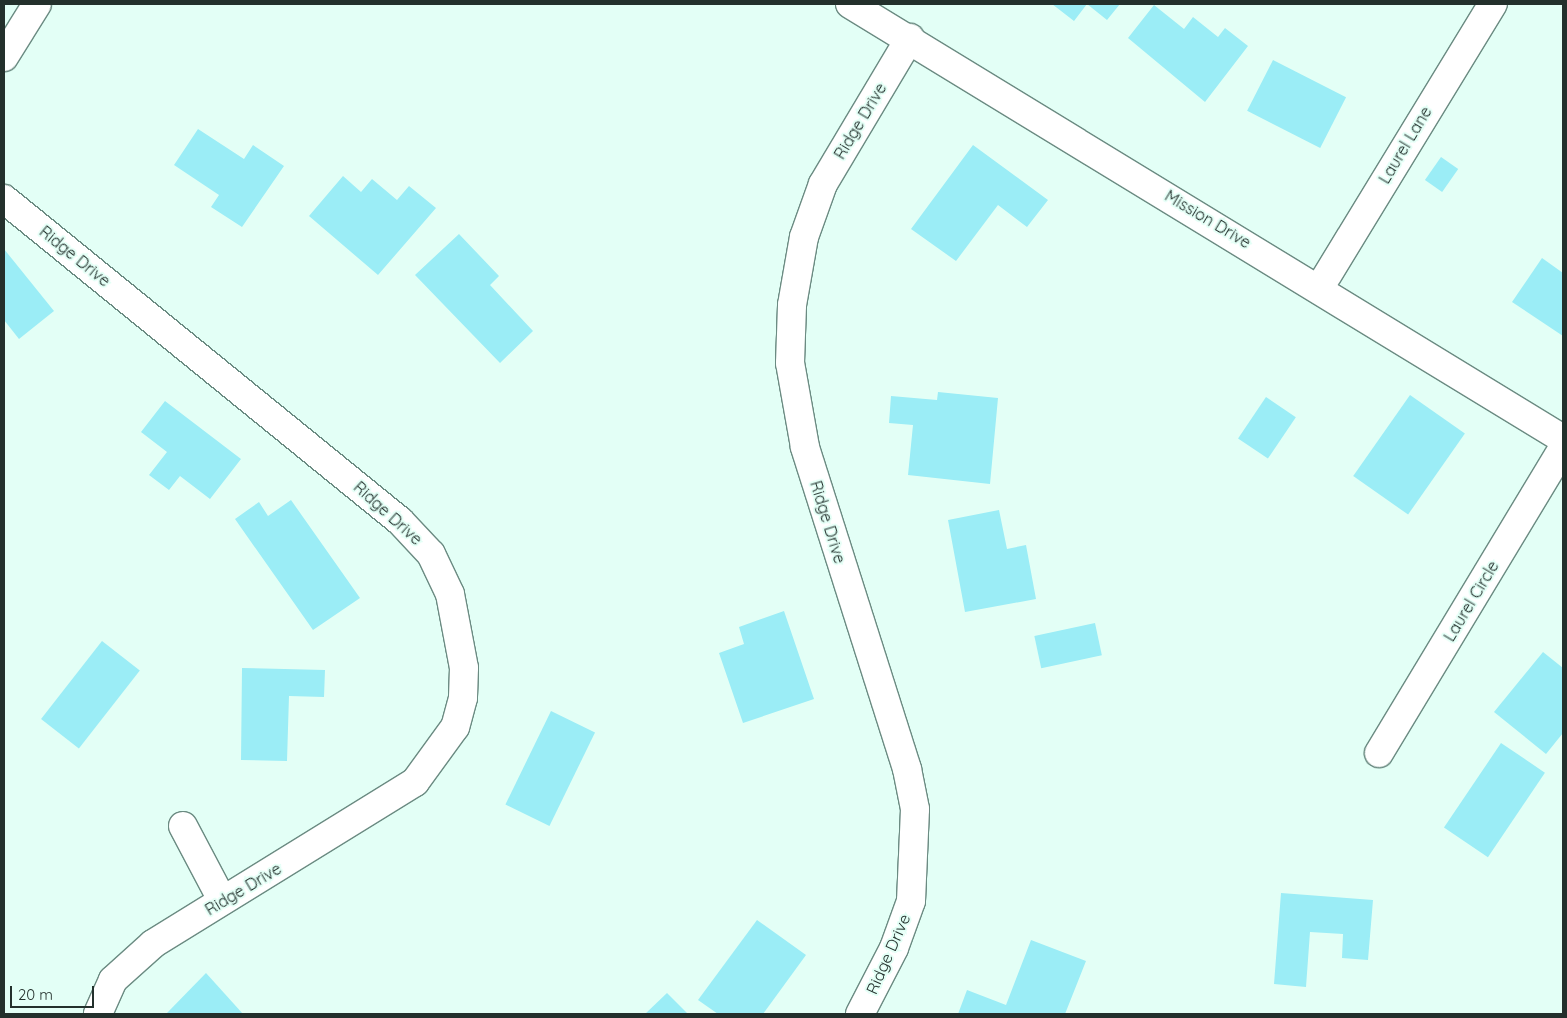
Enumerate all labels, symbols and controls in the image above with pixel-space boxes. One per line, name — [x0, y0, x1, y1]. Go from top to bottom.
street label: Ridge Drive — [830, 79, 890, 163]
street label: Laurel Lane — [1374, 103, 1436, 187]
street label: Mission Drive — [1162, 186, 1254, 252]
street label: Ridge Drive — [36, 222, 114, 290]
street label: Ridge Drive — [350, 477, 426, 549]
street label: Ridge Drive — [806, 478, 850, 566]
street label: Laurel Circle — [1439, 557, 1503, 645]
street label: Ridge Drive — [201, 859, 285, 919]
street label: Ridge Drive — [862, 911, 914, 997]
scale bar — [12, 976, 96, 1008]
text: 20 m — [18, 985, 53, 1004]

